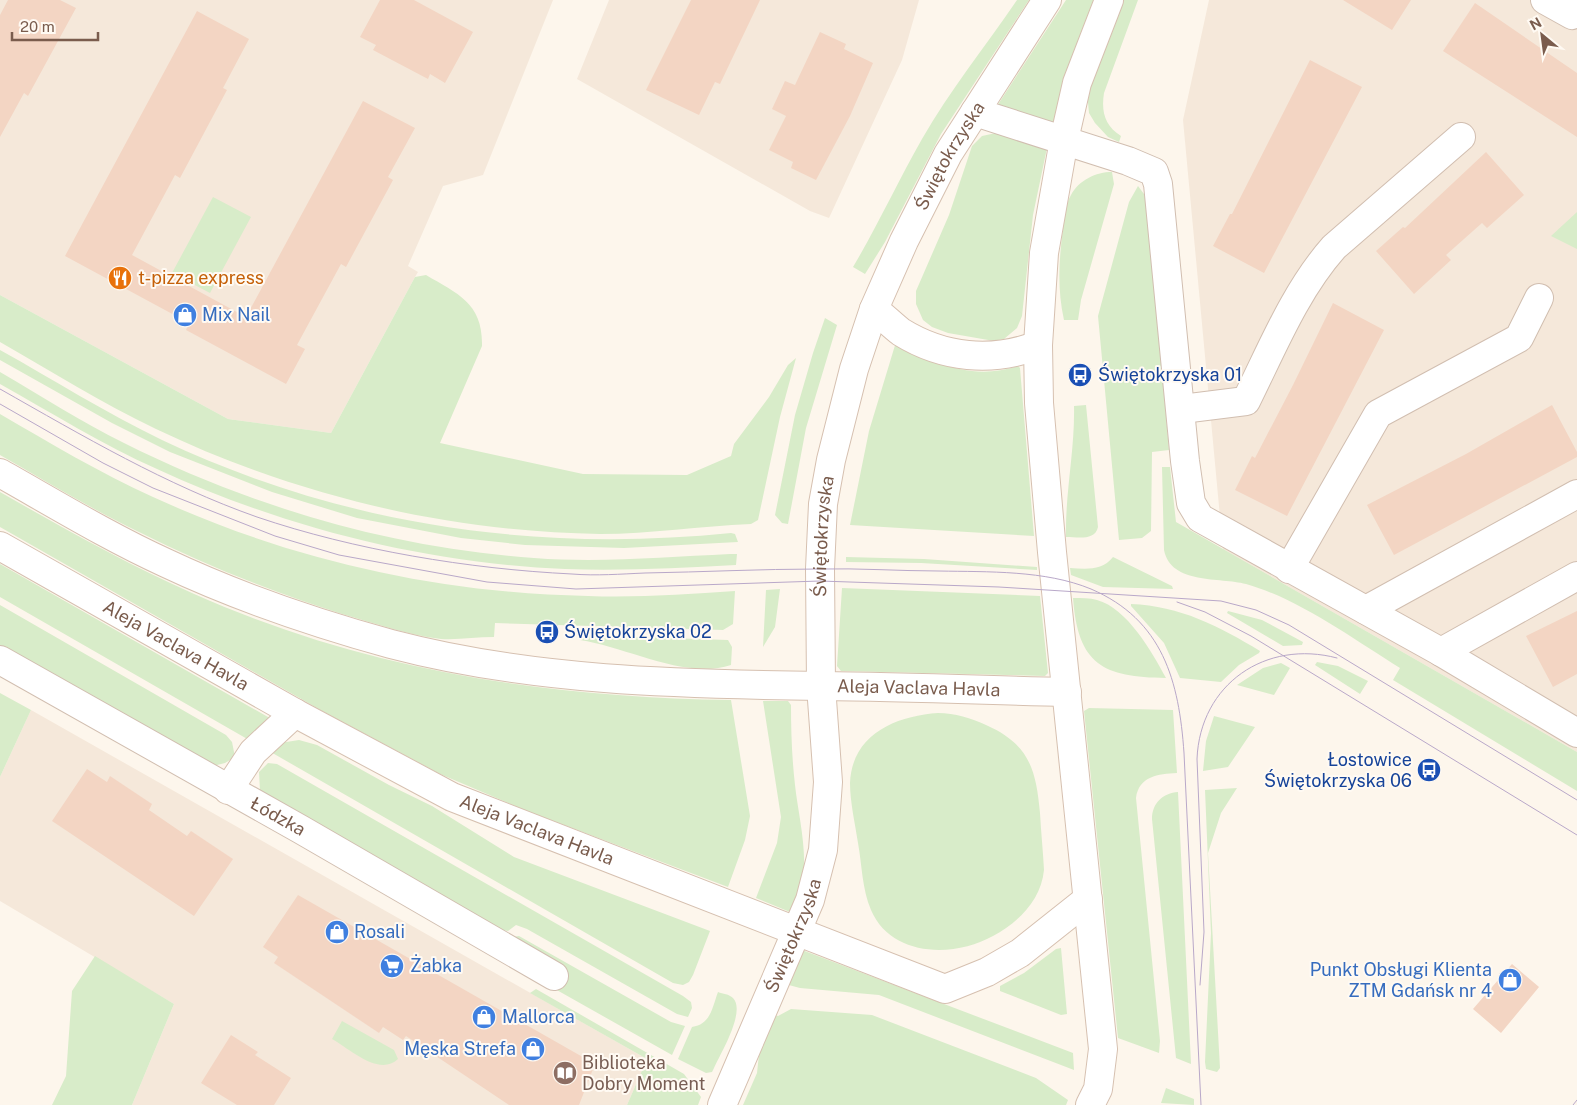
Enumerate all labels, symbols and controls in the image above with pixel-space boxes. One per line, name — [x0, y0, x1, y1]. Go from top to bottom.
scale bar — [12, 10, 99, 42]
north arrow — [1517, 10, 1567, 60]
text: N — [1527, 14, 1544, 33]
text: 20 m — [20, 18, 55, 35]
street label: Świętokrzyska — [909, 98, 989, 214]
restaurant icon: t-pizza express — [107, 265, 133, 291]
place label: t-pizza express — [138, 267, 264, 288]
shop icon: Mix Nail — [172, 302, 198, 328]
place label: Mix Nail — [202, 304, 270, 325]
bus stop icon: Świętokrzyska 01 — [1067, 362, 1093, 388]
place label: Świętokrzyska 01 — [1098, 363, 1242, 385]
street label: Świętokrzyska — [808, 474, 838, 597]
street label: Aleja Vaclava Havla — [100, 596, 252, 695]
bus stop icon: Świętokrzyska 02 — [534, 619, 560, 645]
place label: Świętokrzyska 02 — [564, 620, 712, 642]
street label: Aleja Vaclava Havla — [837, 675, 1001, 700]
place label: Łostowice Świętokrzyska 06 — [1264, 749, 1412, 791]
bus stop icon: Łostowice Świętokrzyska 06 — [1416, 757, 1442, 783]
street label: Aleja Vaclava Havla — [457, 790, 617, 869]
street label: Łódzka — [247, 792, 309, 840]
street label: Świętokrzyska — [760, 876, 825, 996]
shop icon: Rosali — [324, 919, 350, 945]
place label: Rosali — [354, 921, 405, 942]
supermarket icon: Żabka — [379, 953, 405, 979]
place label: Żabka — [410, 954, 462, 976]
place label: Punkt Obsługi Klienta ZTM Gdańsk nr 4 — [1310, 959, 1492, 1001]
shop icon: Punkt Obsługi Klienta ZTM Gdańsk nr 4 — [1497, 967, 1523, 993]
shop icon: Mallorca — [471, 1004, 497, 1030]
place label: Mallorca — [502, 1006, 575, 1027]
shop icon: Męska Strefa — [520, 1036, 546, 1062]
place label: Męska Strefa — [404, 1038, 516, 1059]
place label: Biblioteka Dobry Moment — [582, 1052, 705, 1094]
library icon: Biblioteka Dobry Moment — [552, 1060, 578, 1086]

